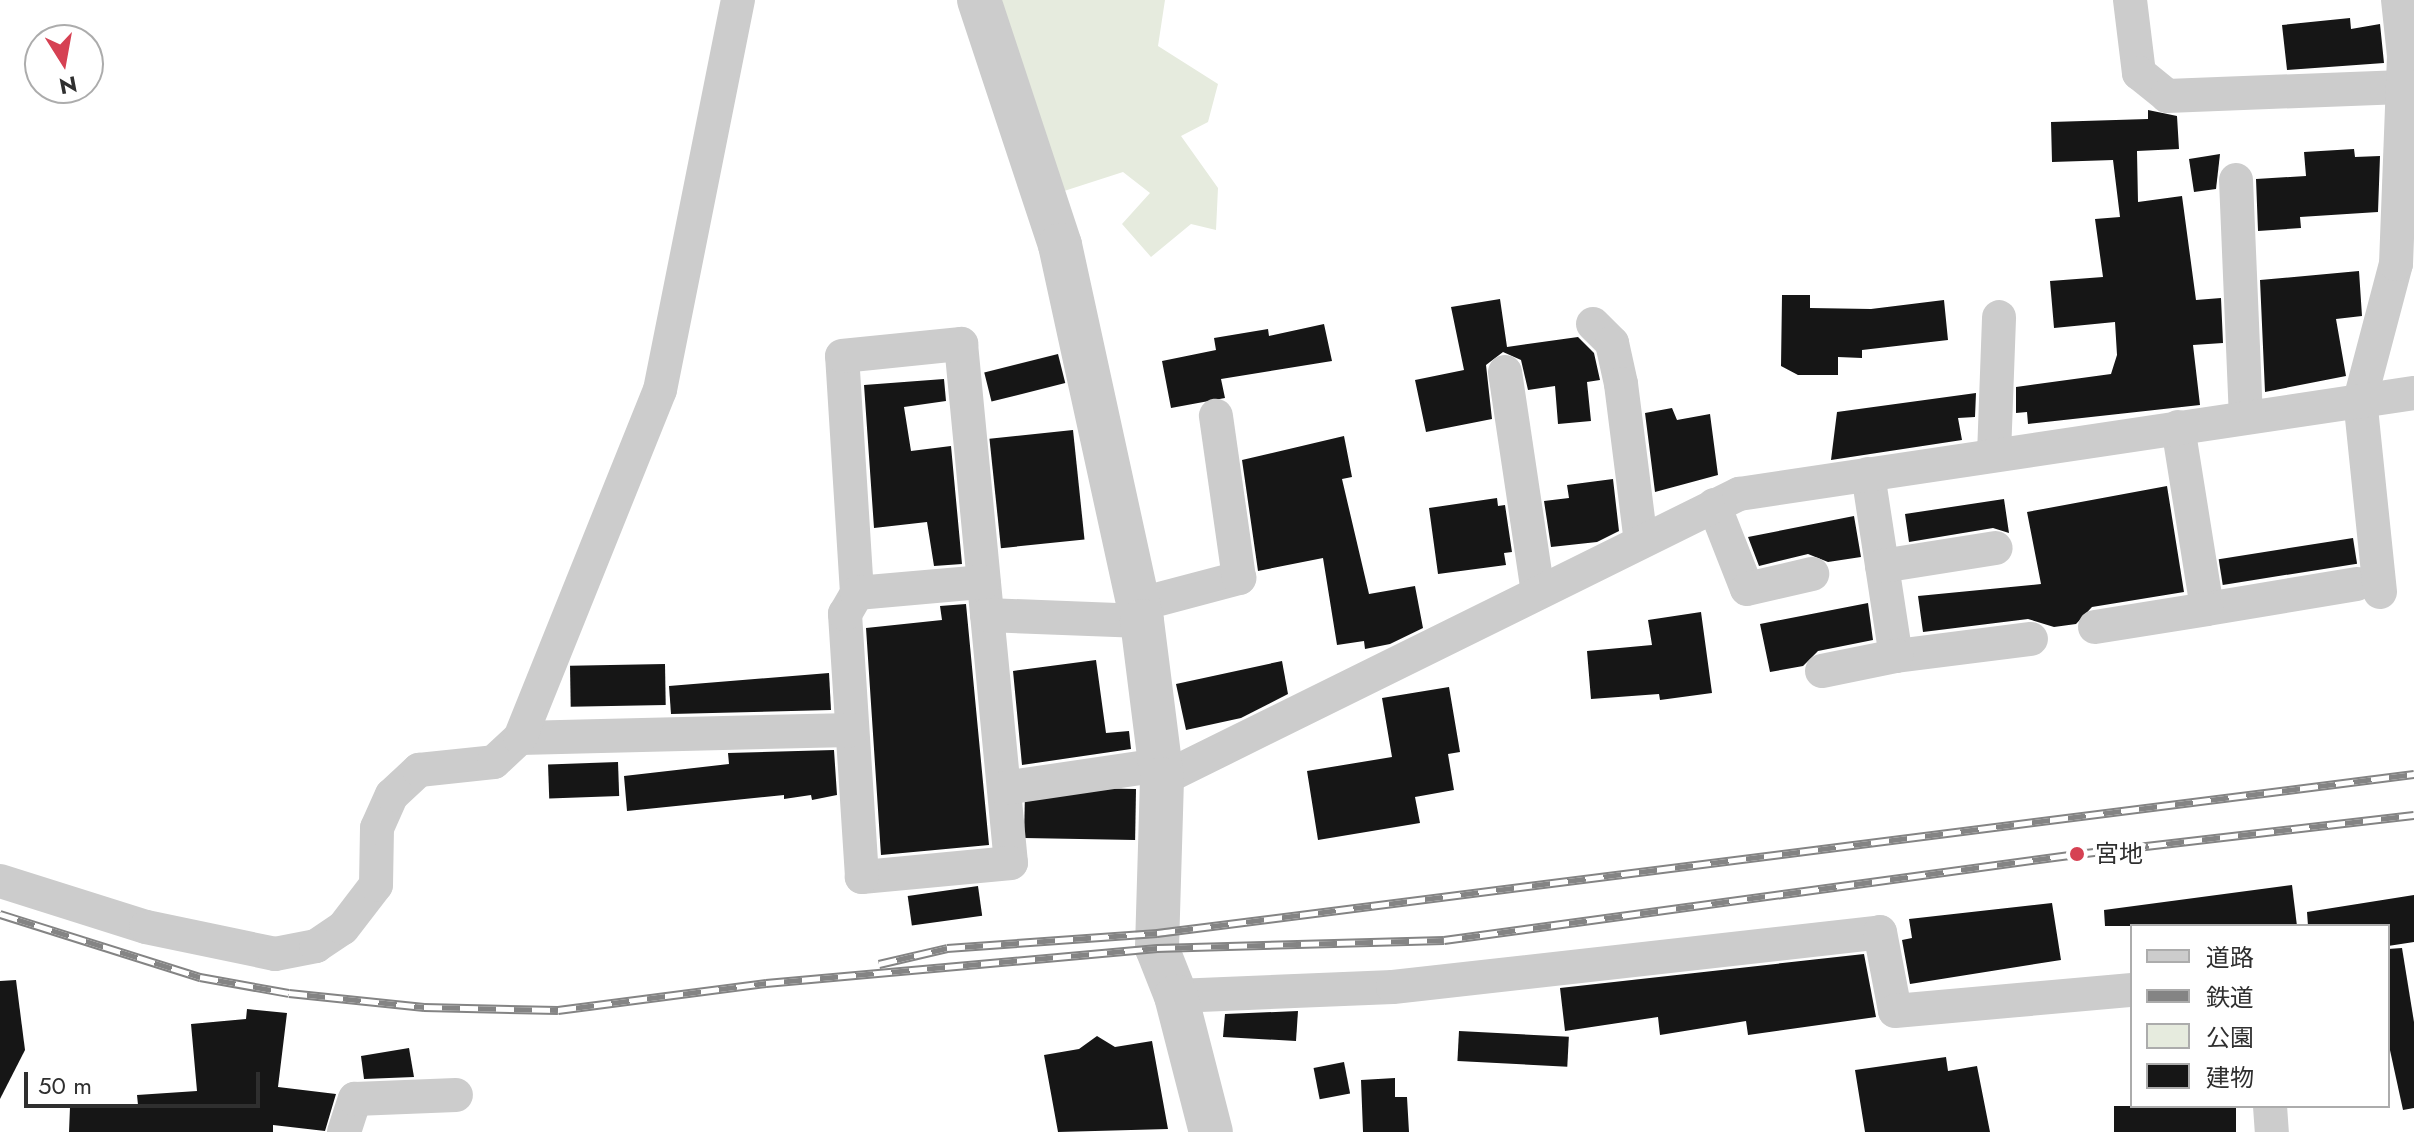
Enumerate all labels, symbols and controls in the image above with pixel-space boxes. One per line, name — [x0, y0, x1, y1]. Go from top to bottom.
north arrow — [24, 24, 104, 104]
text: N — [57, 68, 80, 103]
place label: 宮地 — [2095, 840, 2143, 868]
marker: 宮地 — [2066, 843, 2088, 865]
legend — [2130, 924, 2390, 1108]
text: 道路 — [2206, 940, 2254, 975]
text: 鉄道 — [2206, 980, 2254, 1015]
text: 公園 — [2206, 1020, 2254, 1055]
scale bar — [28, 1056, 264, 1106]
text: 建物 — [2206, 1060, 2254, 1095]
text: 50 m — [38, 1068, 92, 1103]

